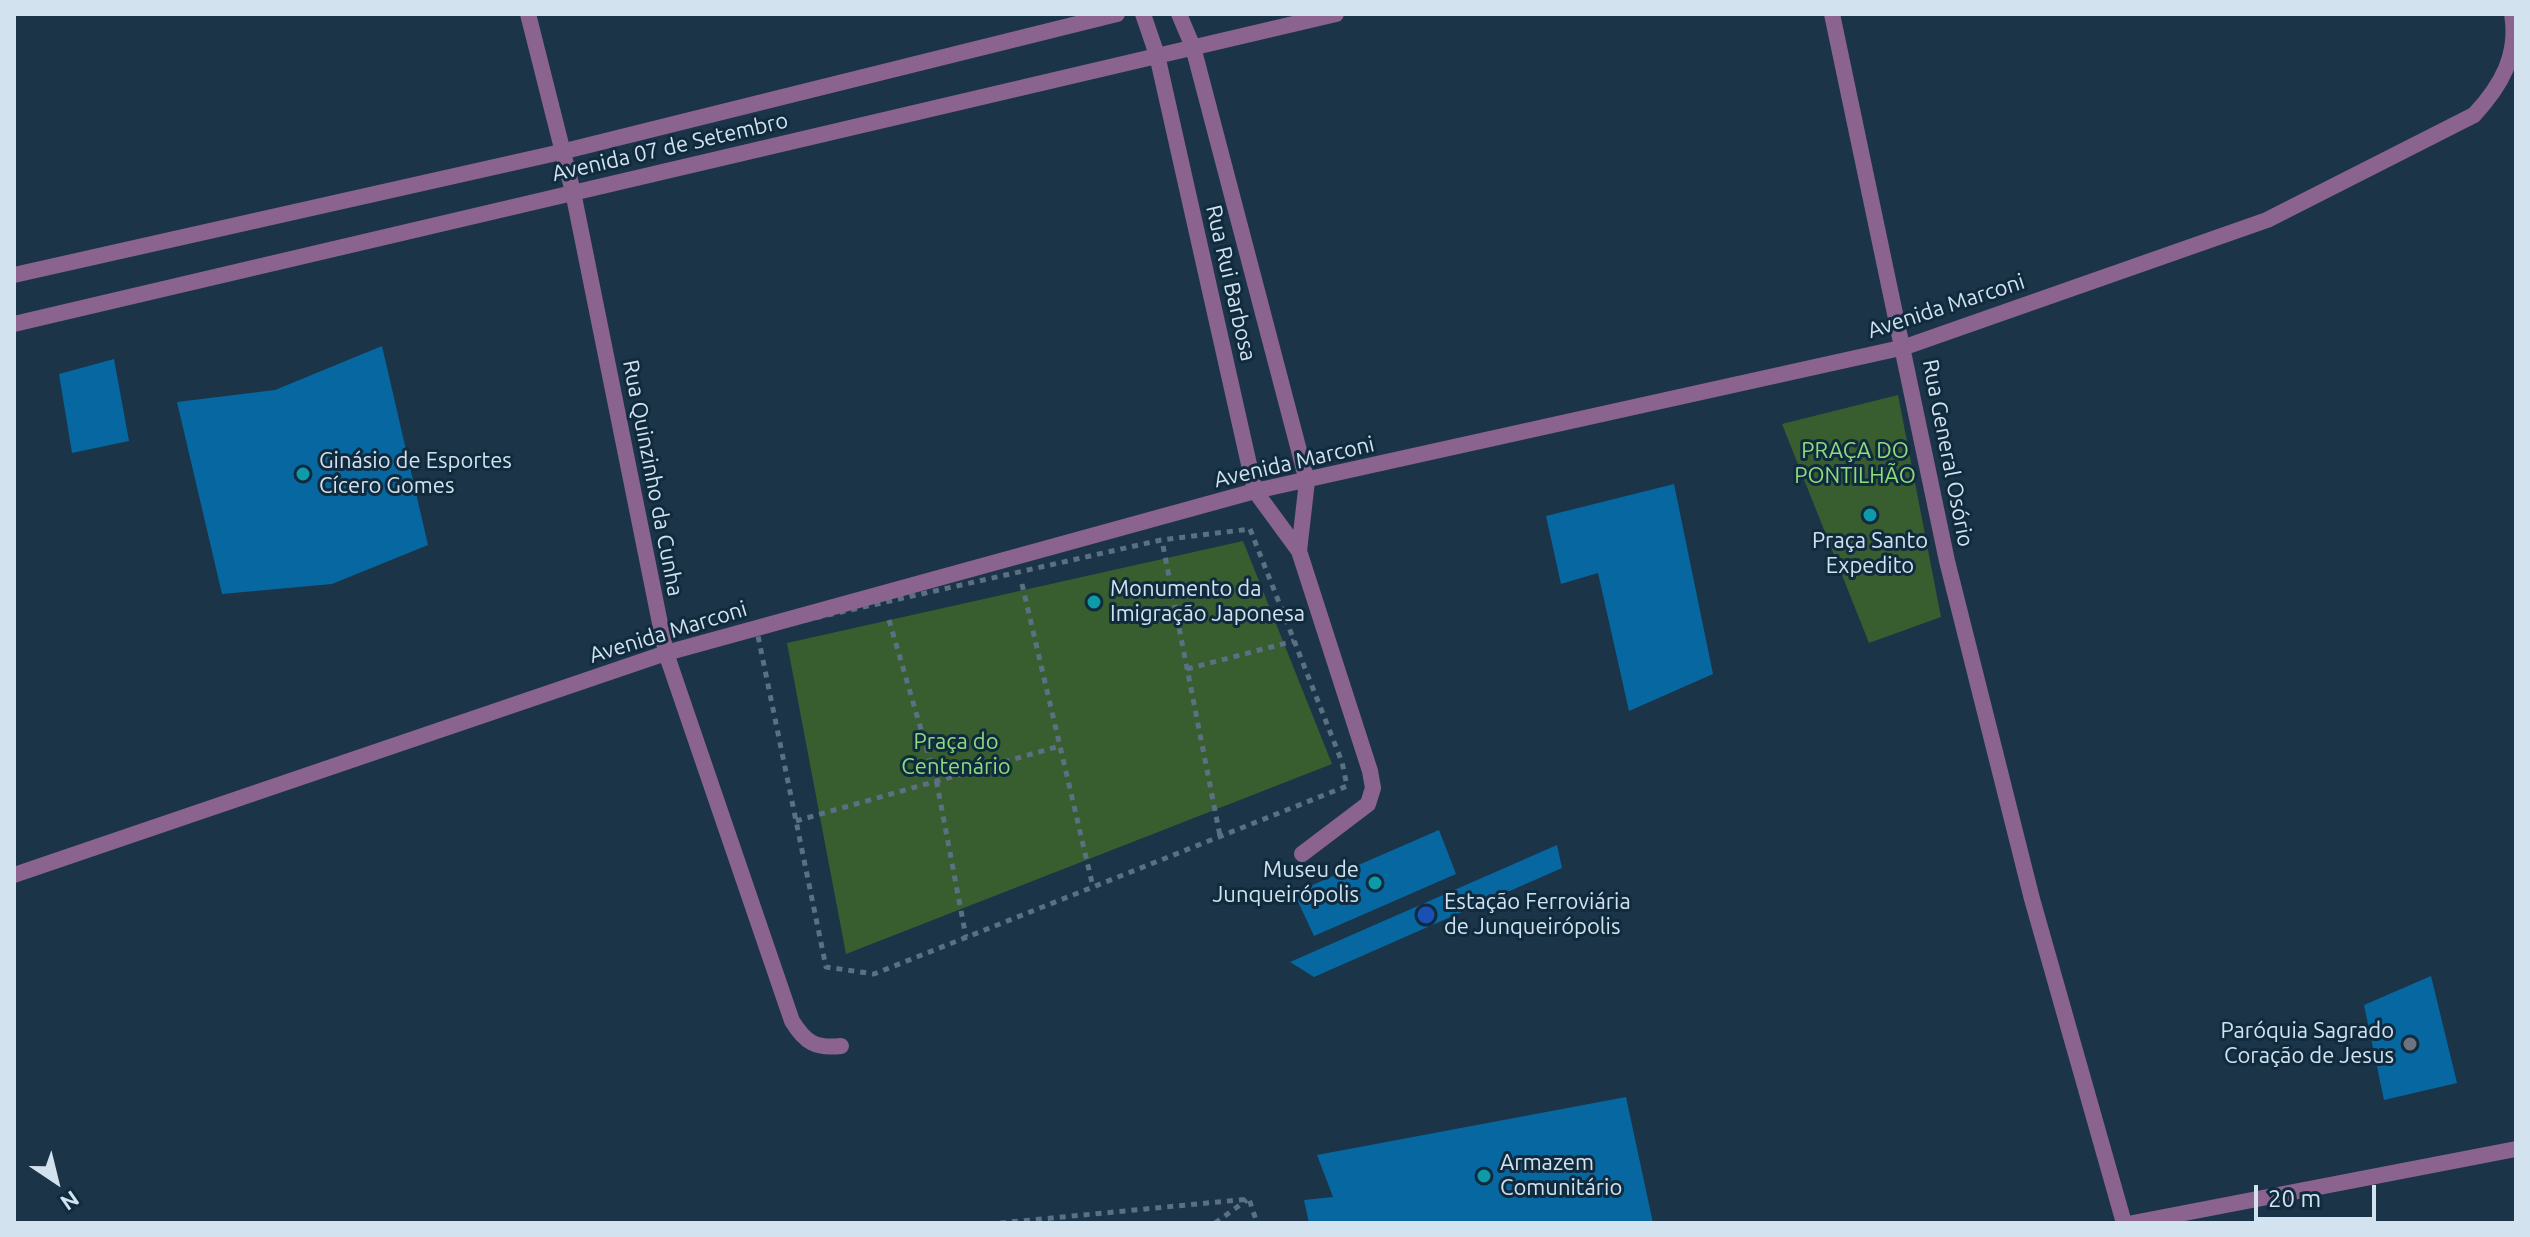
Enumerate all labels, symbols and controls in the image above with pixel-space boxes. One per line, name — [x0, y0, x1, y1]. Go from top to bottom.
street label: Avenida 07 de Setembro — [549, 107, 791, 187]
street label: Rua Rui Barbosa — [1200, 202, 1262, 364]
street label: Avenida Marconi — [1864, 268, 2028, 344]
street label: Rua General Osório — [1917, 357, 1979, 549]
street label: Rua Quinzinho da Cunha — [617, 358, 689, 598]
street label: Avenida Marconi — [1211, 431, 1377, 493]
park label: PRAÇA DO PONTILHÃO — [1794, 438, 1916, 490]
place label: Ginásio de Esportes Cícero Gomes — [319, 448, 512, 500]
marker: Ginásio de Esportes Cícero Gomes — [294, 465, 312, 483]
marker: Praça Santo Expedito — [1861, 506, 1879, 524]
place label: Praça Santo Expedito — [1812, 528, 1928, 580]
place label: Monumento da Imigração Japonesa — [1110, 576, 1305, 628]
marker: Monumento da Imigração Japonesa — [1085, 593, 1103, 611]
street label: Avenida Marconi — [586, 595, 750, 669]
park label: Praça do Centenário — [901, 729, 1011, 780]
place label: Museu de Junqueirópolis — [1213, 857, 1359, 908]
marker: Museu de Junqueirópolis — [1366, 874, 1384, 892]
place label: Estação Ferroviária de Junqueirópolis — [1444, 889, 1631, 940]
marker: Estação Ferroviária de Junqueirópolis — [1415, 904, 1437, 926]
place label: Paróquia Sagrado Coração de Jesus — [2221, 1018, 2394, 1070]
marker: Paróquia Sagrado Coração de Jesus — [2401, 1035, 2419, 1053]
north arrow — [16, 1141, 96, 1221]
place label: Armazem Comunitário — [1500, 1150, 1622, 1202]
marker: Armazem Comunitário — [1475, 1167, 1493, 1185]
scale bar — [2258, 1169, 2380, 1219]
text: 20 m — [2268, 1185, 2321, 1212]
text: N — [56, 1186, 84, 1216]

